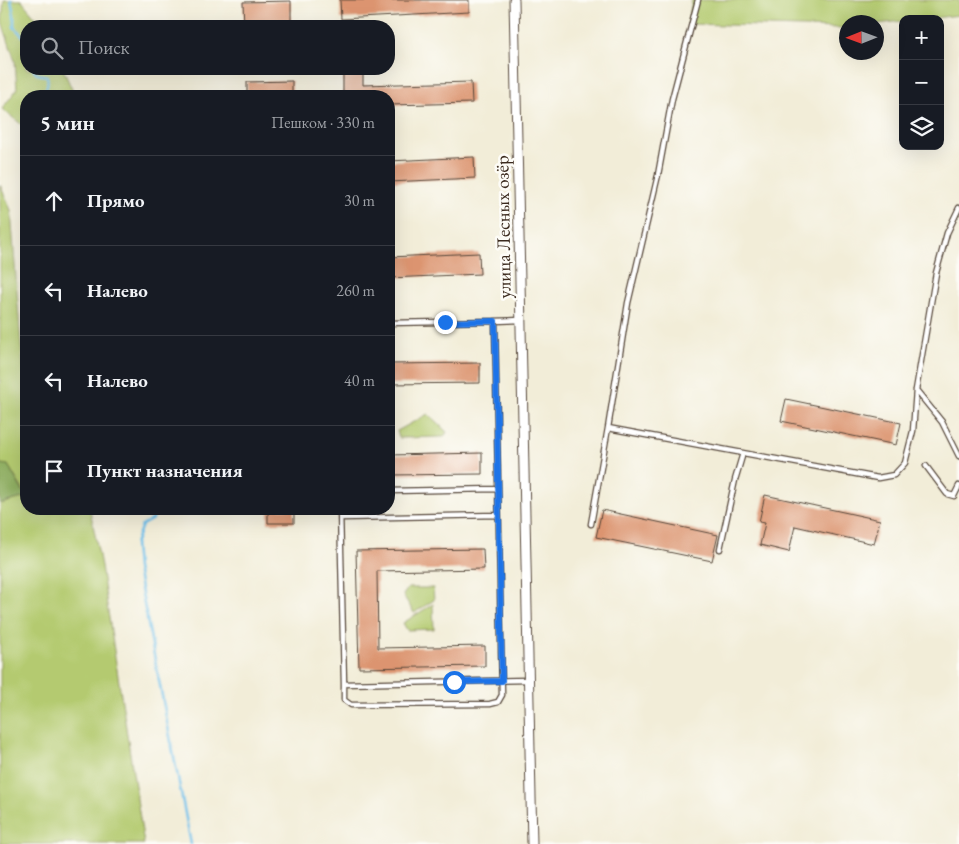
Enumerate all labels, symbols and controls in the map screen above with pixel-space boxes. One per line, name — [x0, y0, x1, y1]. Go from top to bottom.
north arrow — [839, 15, 884, 60]
map controls — [899, 15, 944, 150]
button: + — [899, 15, 944, 60]
search box — [20, 20, 395, 75]
icon: search — [38, 34, 66, 62]
text: Поиск — [78, 35, 130, 60]
button: − — [899, 60, 944, 105]
button: layers — [899, 105, 944, 150]
text: 5 мин — [40, 109, 95, 136]
text: Пешком · 330 m — [271, 112, 375, 133]
street label: улица Лесных озёр — [489, 155, 517, 299]
icon: ahead — [40, 187, 68, 215]
text: Прямо — [87, 188, 145, 213]
text: 30 m — [344, 190, 375, 211]
icon: left — [40, 277, 68, 305]
text: Налево — [87, 278, 148, 303]
text: 260 m — [336, 280, 375, 301]
route end — [434, 311, 457, 334]
icon: left — [40, 367, 68, 395]
text: Налево — [87, 368, 148, 393]
text: 40 m — [344, 370, 375, 391]
icon: arrive — [40, 457, 68, 485]
text: Пункт назначения — [87, 458, 243, 483]
route start — [443, 671, 466, 694]

